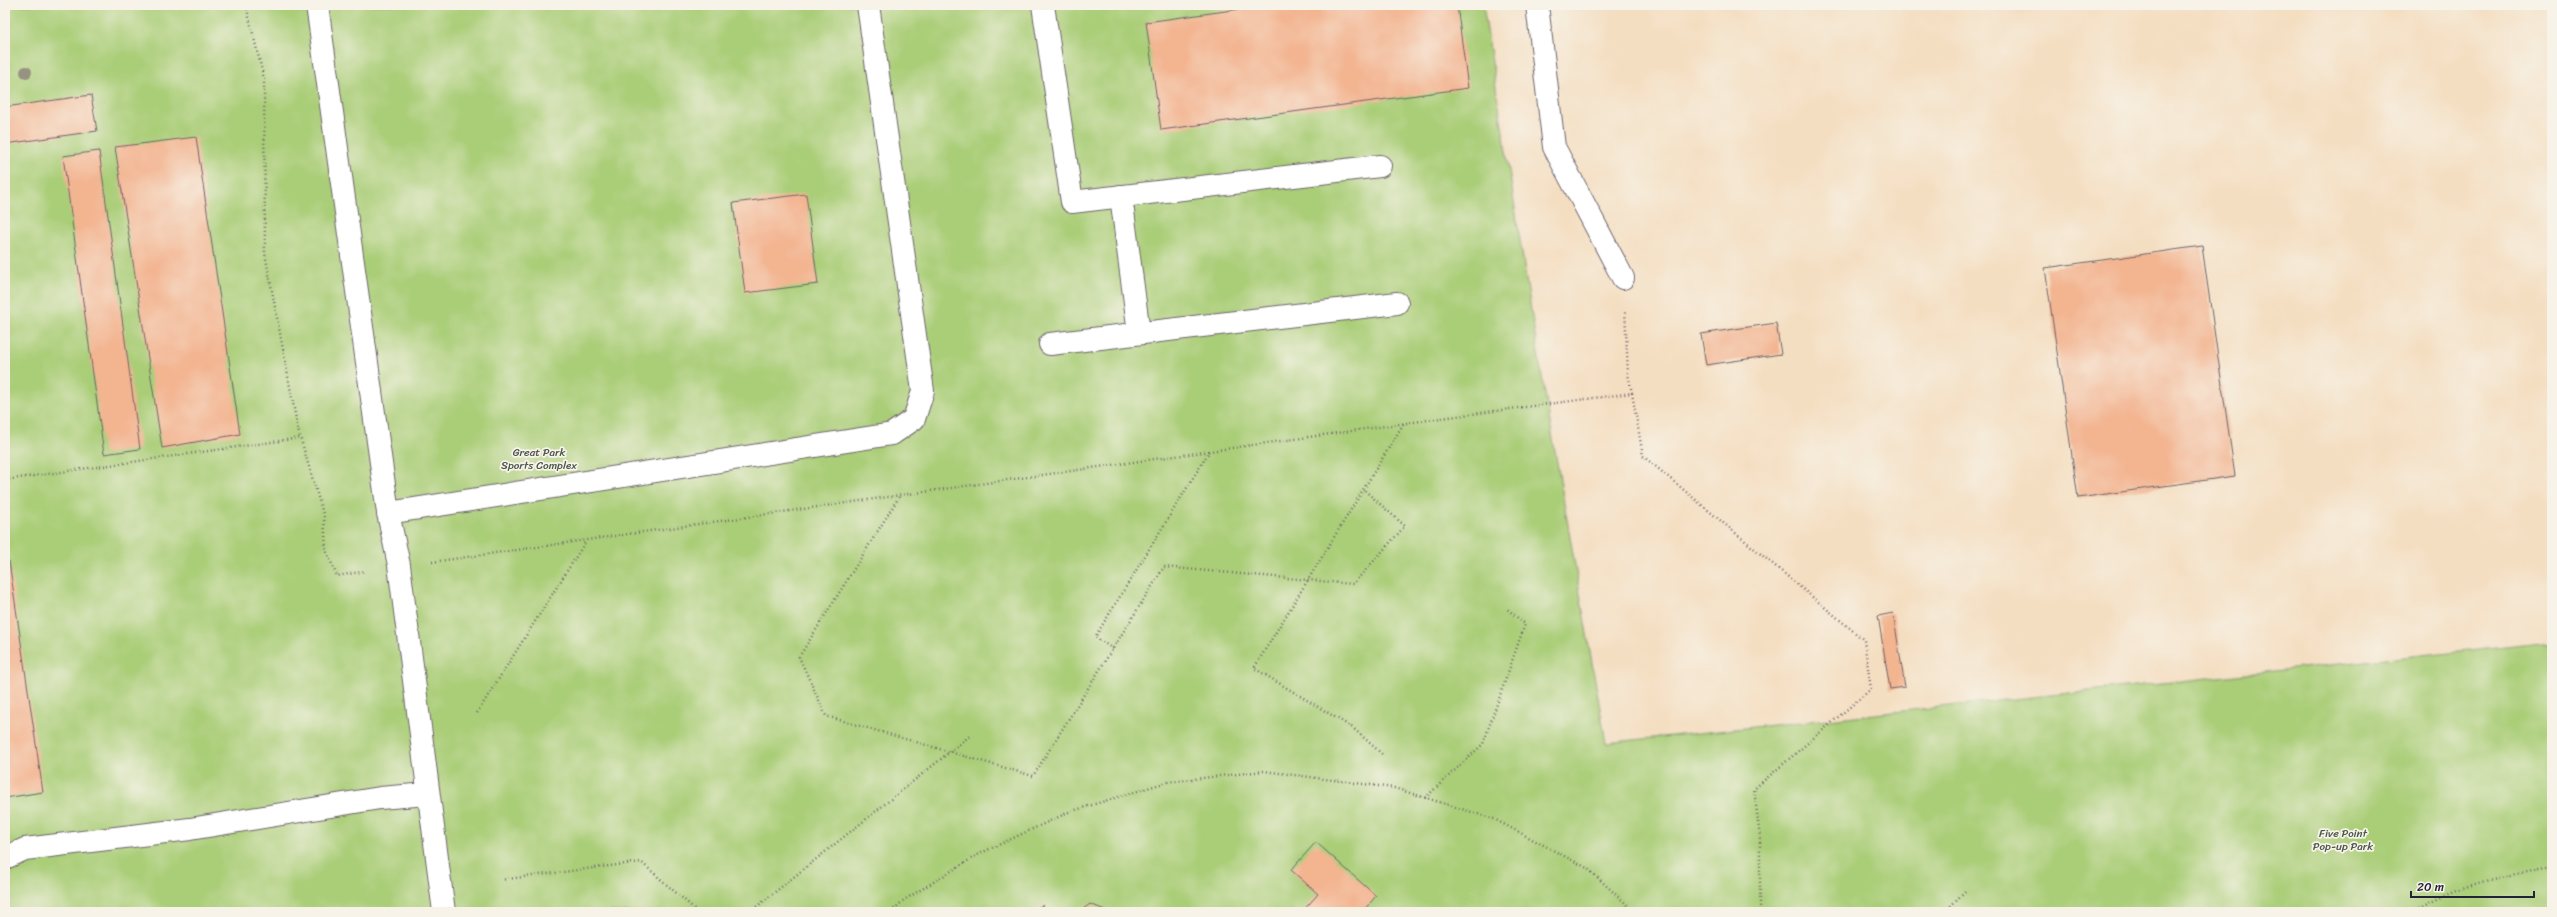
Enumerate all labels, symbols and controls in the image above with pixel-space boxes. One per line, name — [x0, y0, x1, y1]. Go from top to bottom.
park label: Great Park Sports Complex — [501, 443, 577, 475]
park label: Five Point Pop-up Park — [2313, 824, 2373, 856]
scale bar — [2411, 873, 2534, 899]
text: 20 m — [2417, 876, 2444, 898]

